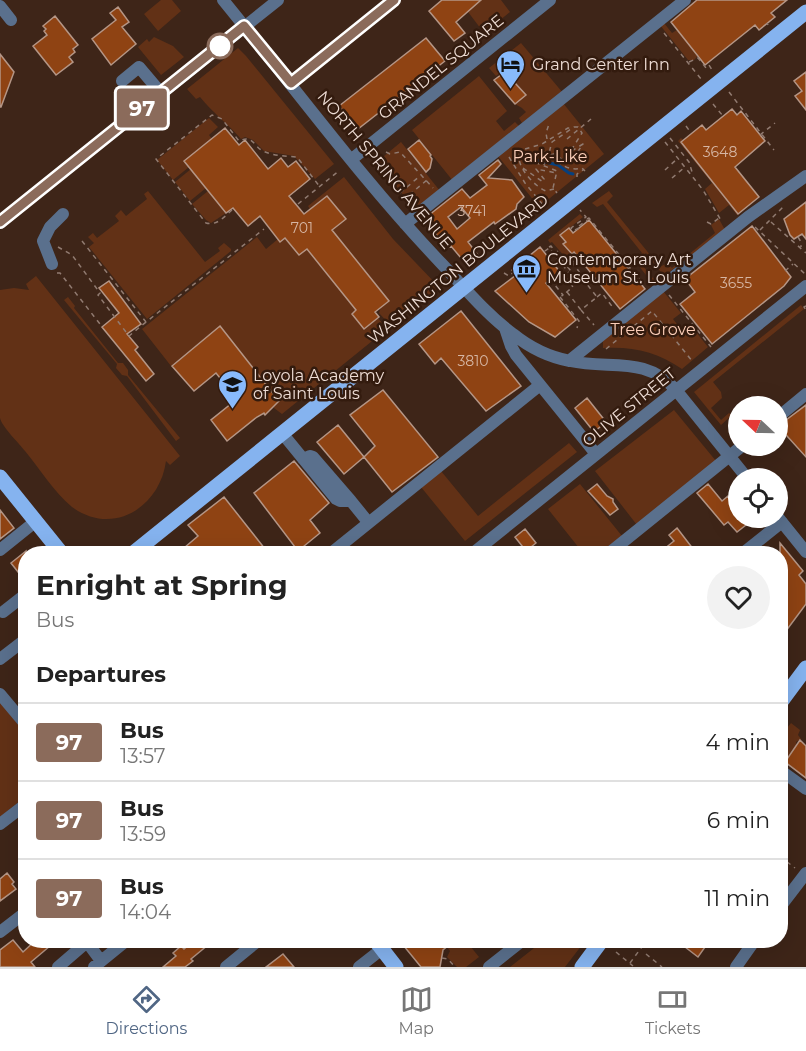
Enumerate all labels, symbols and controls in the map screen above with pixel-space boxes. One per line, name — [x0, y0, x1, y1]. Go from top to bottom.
street label: GRANDEL SQUARE — [375, 11, 507, 123]
unlabelled marker — [207, 33, 233, 59]
hotel icon: Grand Center Inn — [495, 48, 527, 90]
place label: Grand Center Inn — [532, 55, 670, 74]
street label: NORTH SPRING AVENUE — [313, 87, 457, 253]
line badge: 97 — [115, 88, 169, 128]
text: 97 — [129, 96, 155, 121]
house number: 3648 — [703, 143, 737, 161]
park label: Park-Like — [513, 147, 587, 166]
street label: WASHINGTON BOULEVARD — [364, 190, 552, 348]
house number: 3741 — [457, 202, 487, 220]
house number: 701 — [291, 219, 313, 237]
place label: Contemporary Art Museum St. Louis — [547, 250, 692, 287]
museum icon: Contemporary Art Museum St. Louis — [510, 252, 542, 294]
house number: 3655 — [720, 274, 752, 292]
park label: Tree Grove — [610, 320, 696, 339]
house number: 3810 — [457, 352, 489, 370]
street label: OLIVE STREET — [579, 363, 680, 450]
place label: Loyola Academy of Saint Louis — [253, 366, 385, 403]
school or university icon: Loyola Academy of Saint Louis — [216, 368, 248, 410]
north arrow — [728, 396, 788, 456]
map controls — [728, 396, 788, 528]
button: locate — [728, 468, 788, 528]
button: heart — [707, 566, 770, 629]
text: Enright at Spring — [36, 568, 288, 602]
text: Bus — [36, 608, 74, 632]
text: Departures — [36, 661, 166, 688]
text: Bus — [120, 717, 164, 744]
text: 4 min — [706, 729, 770, 756]
text: 97 — [56, 730, 82, 755]
text: 13:57 — [120, 744, 166, 768]
text: Bus — [120, 795, 164, 822]
text: 6 min — [707, 807, 770, 834]
text: 97 — [56, 808, 82, 833]
text: 13:59 — [120, 822, 166, 846]
text: Bus — [120, 873, 164, 900]
text: 11 min — [704, 885, 770, 912]
text: 97 — [56, 886, 82, 911]
text: 14:04 — [120, 900, 171, 924]
tab: Directions — [105, 983, 187, 1038]
tab: Map — [398, 983, 434, 1038]
tab: Tickets — [645, 983, 701, 1038]

